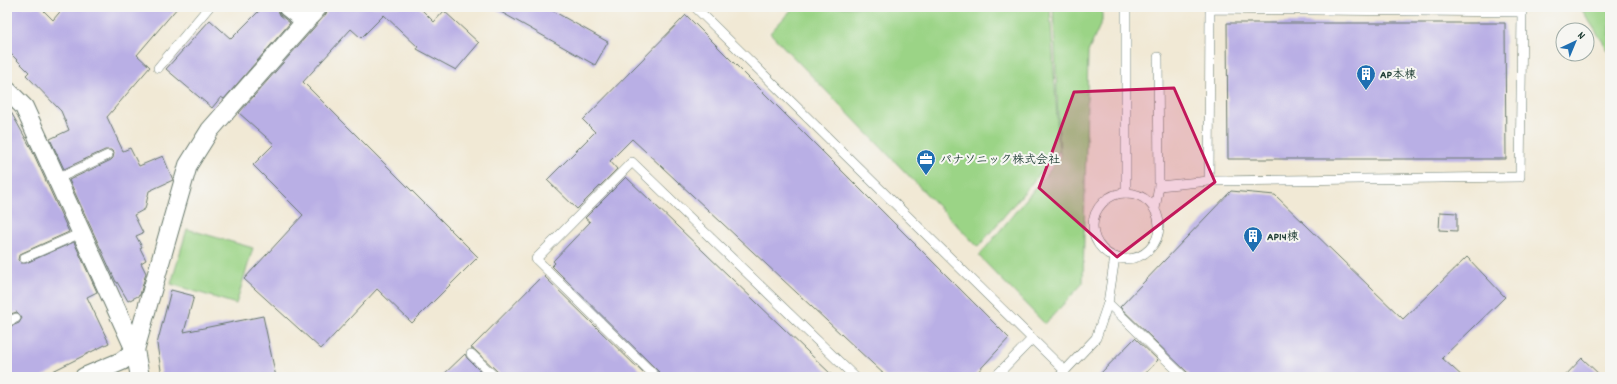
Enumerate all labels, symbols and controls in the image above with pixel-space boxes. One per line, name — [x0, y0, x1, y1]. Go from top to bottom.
north arrow — [1555, 22, 1595, 62]
text: N — [1573, 29, 1588, 44]
building icon: AP本棟 — [1355, 63, 1377, 91]
place label: AP本棟 — [1380, 67, 1416, 84]
office icon: パナソニック株式会社 — [915, 148, 937, 176]
place label: パナソニック株式会社 — [940, 152, 1060, 169]
building icon: AP14棟 — [1242, 225, 1264, 253]
place label: AP14棟 — [1267, 229, 1299, 246]

